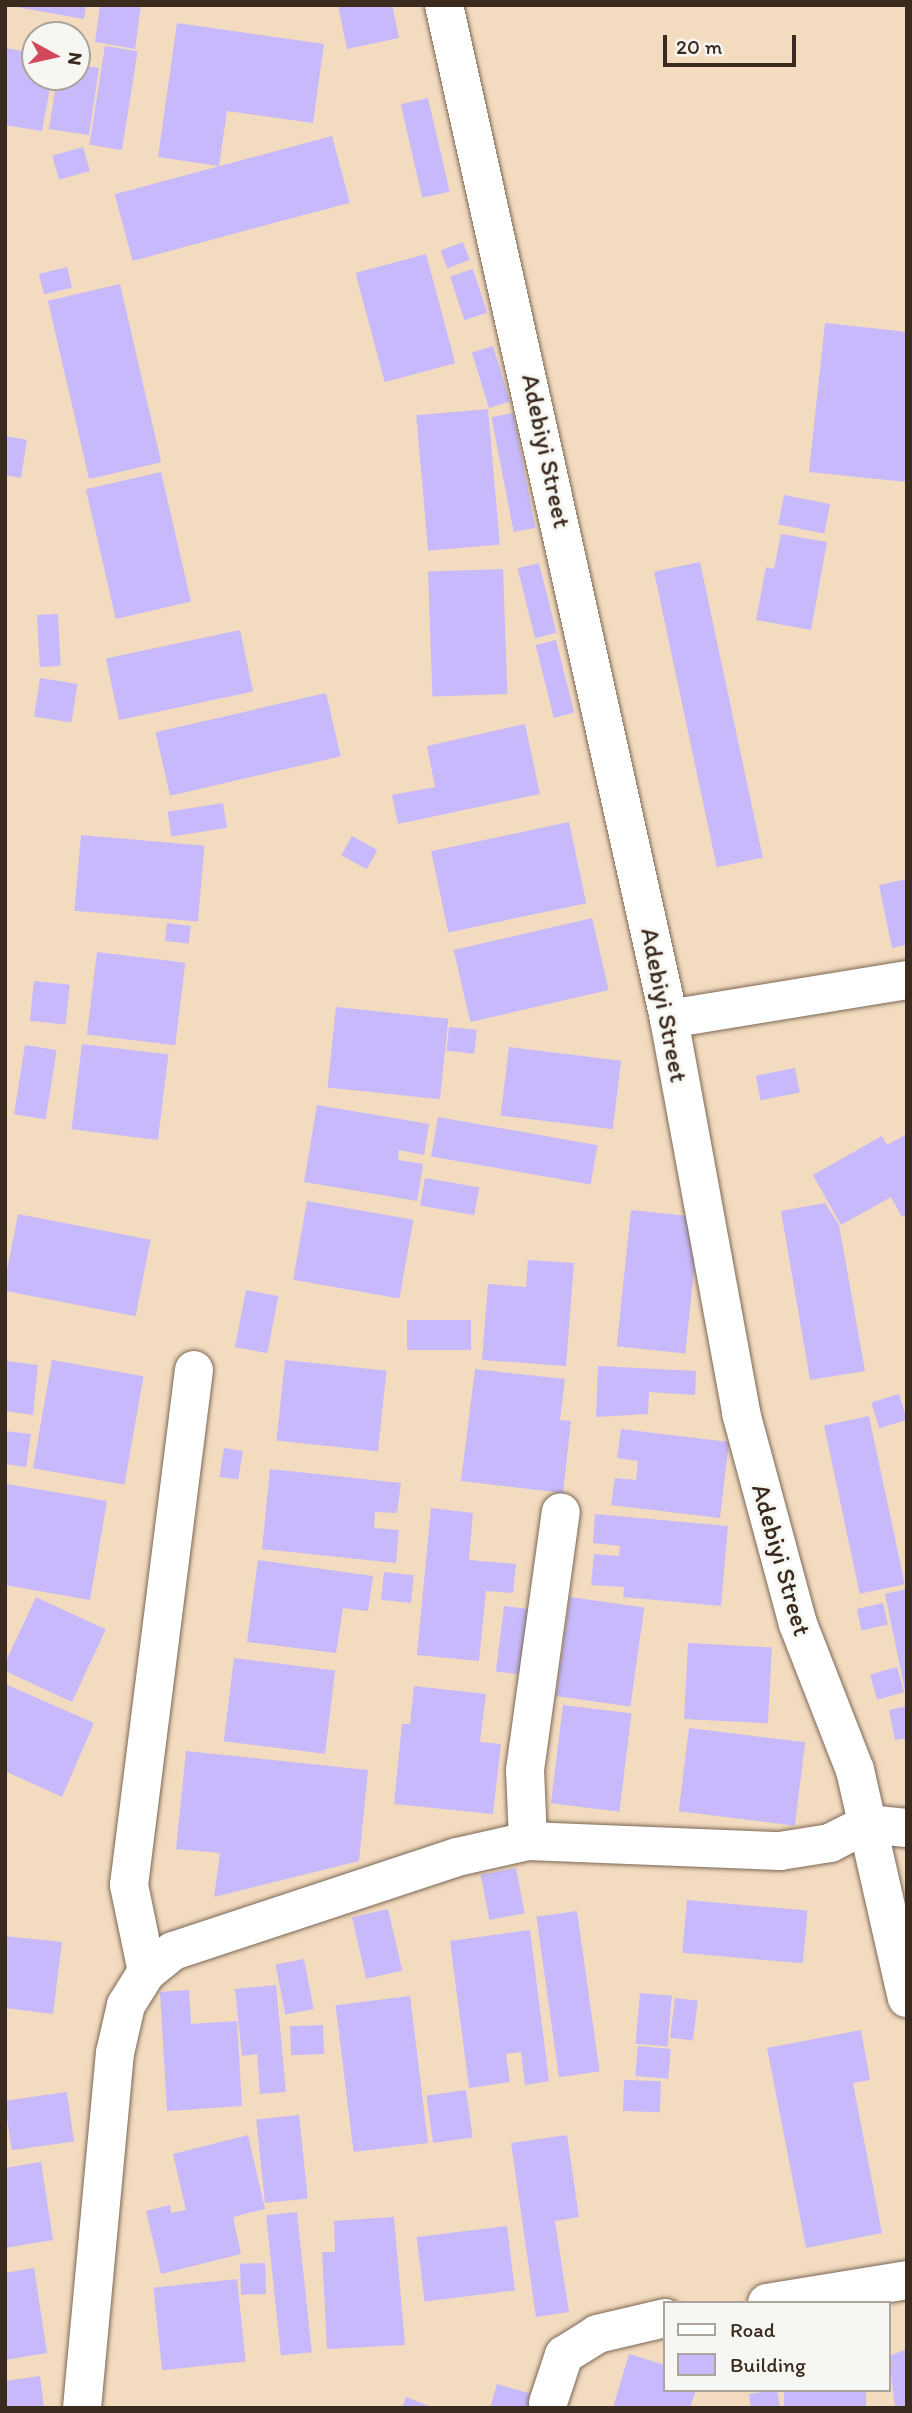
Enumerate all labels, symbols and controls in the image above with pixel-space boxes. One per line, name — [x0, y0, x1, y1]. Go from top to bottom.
north arrow — [21, 21, 91, 91]
scale bar — [667, 21, 800, 65]
text: 20 m — [676, 34, 722, 59]
text: N — [63, 51, 88, 67]
street label: Adebiyi Street — [514, 371, 578, 531]
street label: Adebiyi Street — [634, 925, 694, 1085]
street label: Adebiyi Street — [744, 1480, 818, 1640]
legend — [664, 2301, 891, 2392]
text: Road — [730, 2317, 775, 2342]
text: Building — [730, 2352, 806, 2377]

